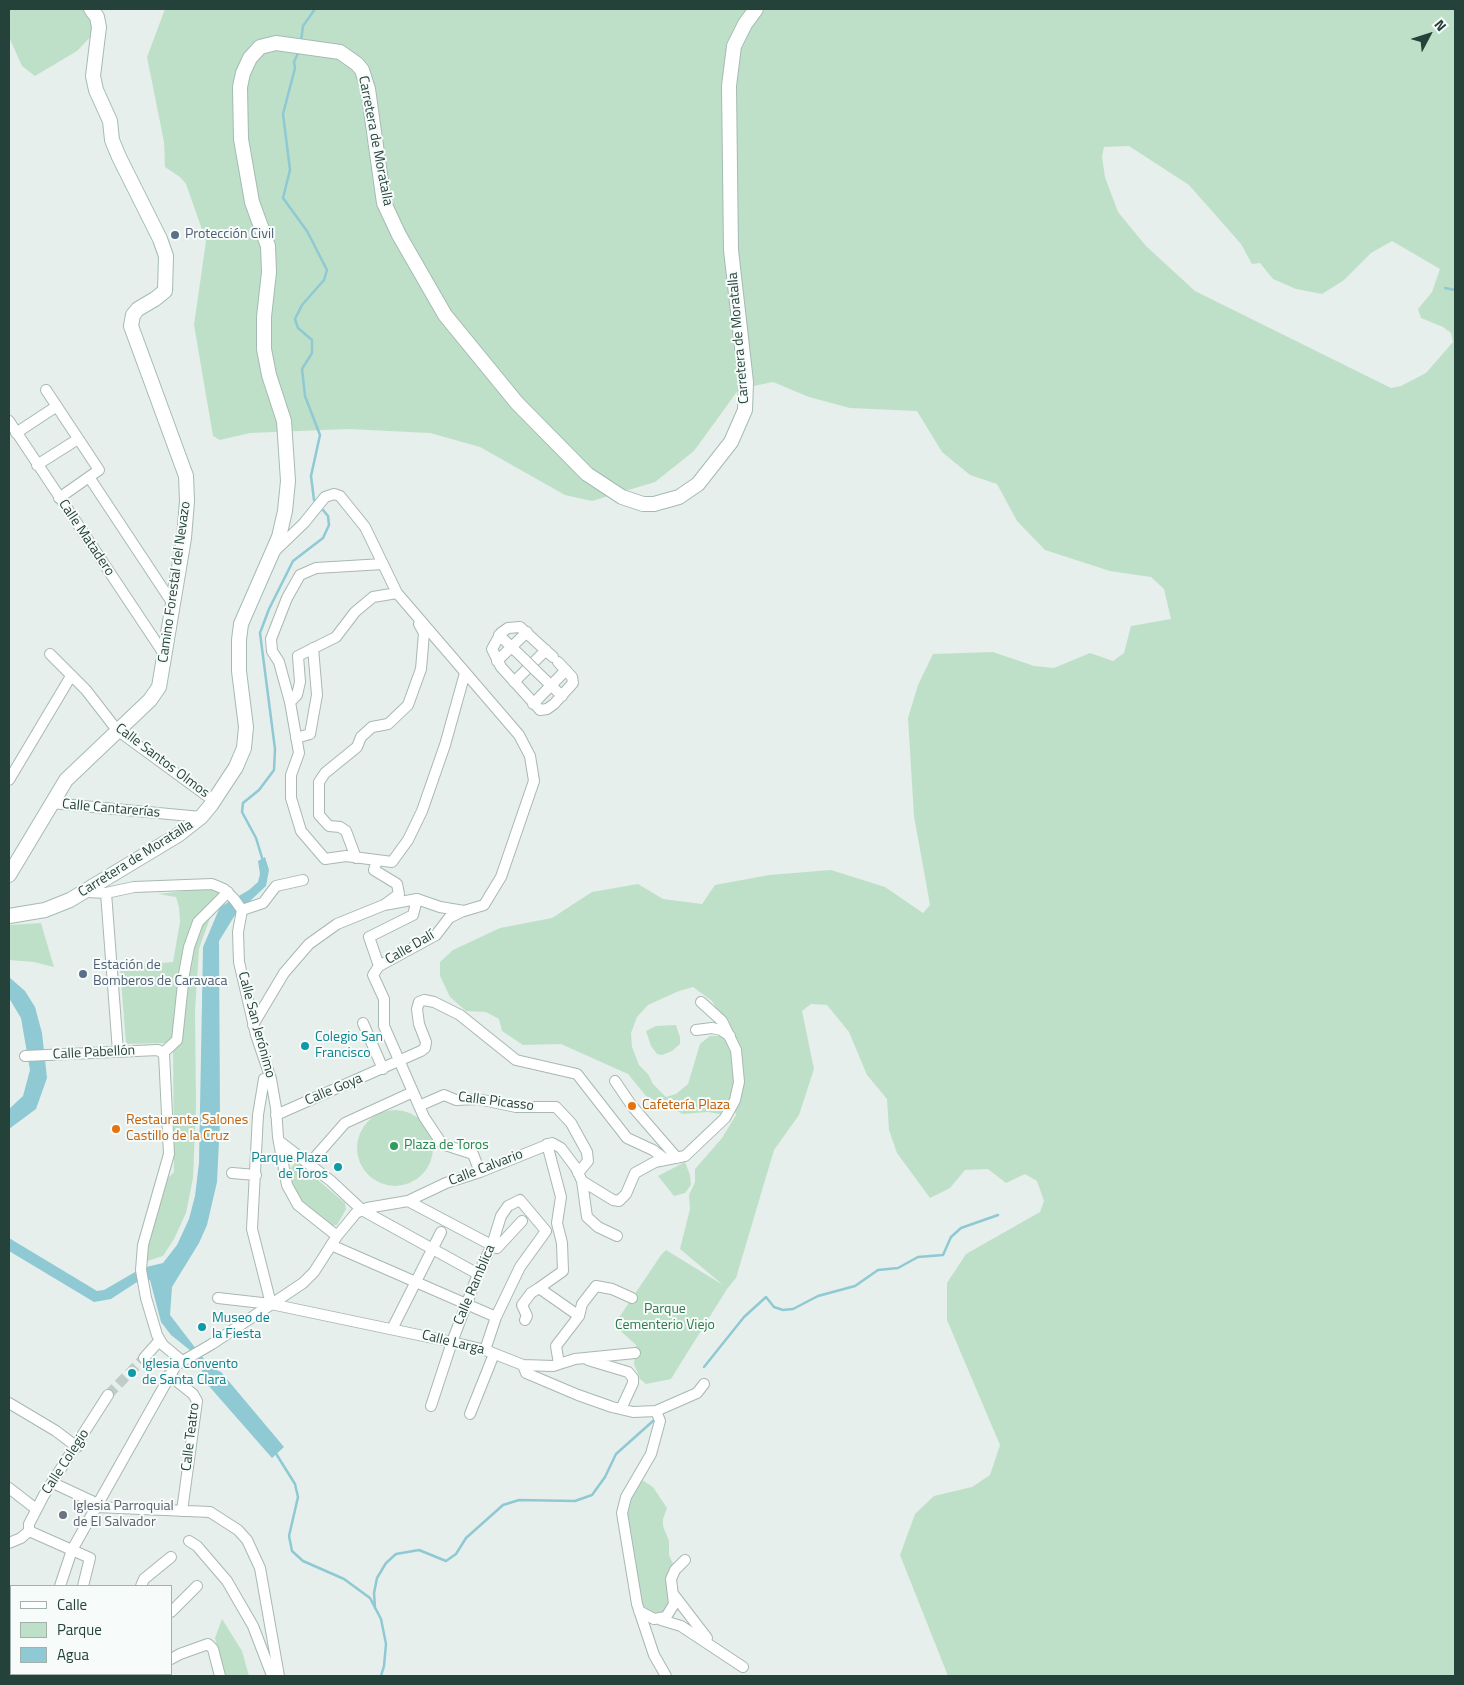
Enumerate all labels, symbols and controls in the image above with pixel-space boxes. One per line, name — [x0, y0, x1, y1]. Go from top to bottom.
north arrow — [1404, 10, 1454, 60]
text: N — [1430, 15, 1452, 35]
street label: Carretera de Moratalla — [354, 75, 396, 207]
place label: Protección Civil — [185, 227, 274, 243]
marker: Protección Civil — [169, 229, 181, 241]
street label: Carretera de Moratalla — [725, 272, 753, 404]
street label: Calle Matadero — [54, 497, 118, 579]
street label: Camino Forestal del Nevazo — [155, 500, 195, 664]
street label: Calle Santos Olmos — [112, 720, 212, 802]
street label: Calle Cantarerías — [61, 796, 161, 822]
street label: Carretera de Moratalla — [76, 817, 196, 901]
street label: Calle Dalí — [383, 927, 437, 969]
place label: Estación de Bomberos de Caravaca — [93, 958, 228, 990]
marker: Estación de Bomberos de Caravaca — [77, 968, 89, 980]
street label: Calle San Jerónimo — [234, 970, 278, 1080]
place label: Colegio San Francisco — [315, 1030, 383, 1062]
marker: Colegio San Francisco — [299, 1040, 311, 1052]
street label: Calle Pabellón — [52, 1042, 136, 1064]
street label: Calle Goya — [303, 1070, 365, 1110]
street label: Calle Picasso — [457, 1089, 535, 1115]
place label: Cafetería Plaza — [642, 1098, 730, 1114]
marker: Cafetería Plaza — [626, 1100, 638, 1112]
place label: Restaurante Salones Castillo de la Cruz — [126, 1113, 248, 1146]
marker: Restaurante Salones Castillo de la Cruz — [110, 1123, 122, 1135]
place label: Plaza de Toros — [404, 1138, 489, 1154]
marker: Plaza de Toros — [388, 1140, 400, 1152]
street label: Calle Calvario — [447, 1146, 525, 1190]
place label: Parque Plaza de Toros — [251, 1151, 328, 1184]
marker: Parque Plaza de Toros — [332, 1161, 344, 1173]
street label: Calle Ramblica — [451, 1242, 499, 1328]
park label: Parque Cementerio Viejo — [615, 1302, 715, 1334]
place label: Museo de la Fiesta — [212, 1311, 270, 1344]
marker: Museo de la Fiesta — [196, 1321, 208, 1333]
street label: Calle Larga — [420, 1327, 486, 1359]
place label: Iglesia Convento de Santa Clara — [142, 1357, 238, 1390]
marker: Iglesia Convento de Santa Clara — [126, 1367, 138, 1379]
street label: Calle Teatro — [178, 1402, 204, 1472]
street label: Calle Colegio — [39, 1426, 93, 1498]
place label: Iglesia Parroquial de El Salvador — [73, 1499, 174, 1531]
marker: Iglesia Parroquial de El Salvador — [57, 1509, 69, 1521]
legend — [10, 1585, 172, 1675]
text: Calle — [57, 1593, 87, 1616]
text: Parque — [57, 1618, 102, 1641]
text: Agua — [57, 1643, 89, 1666]

